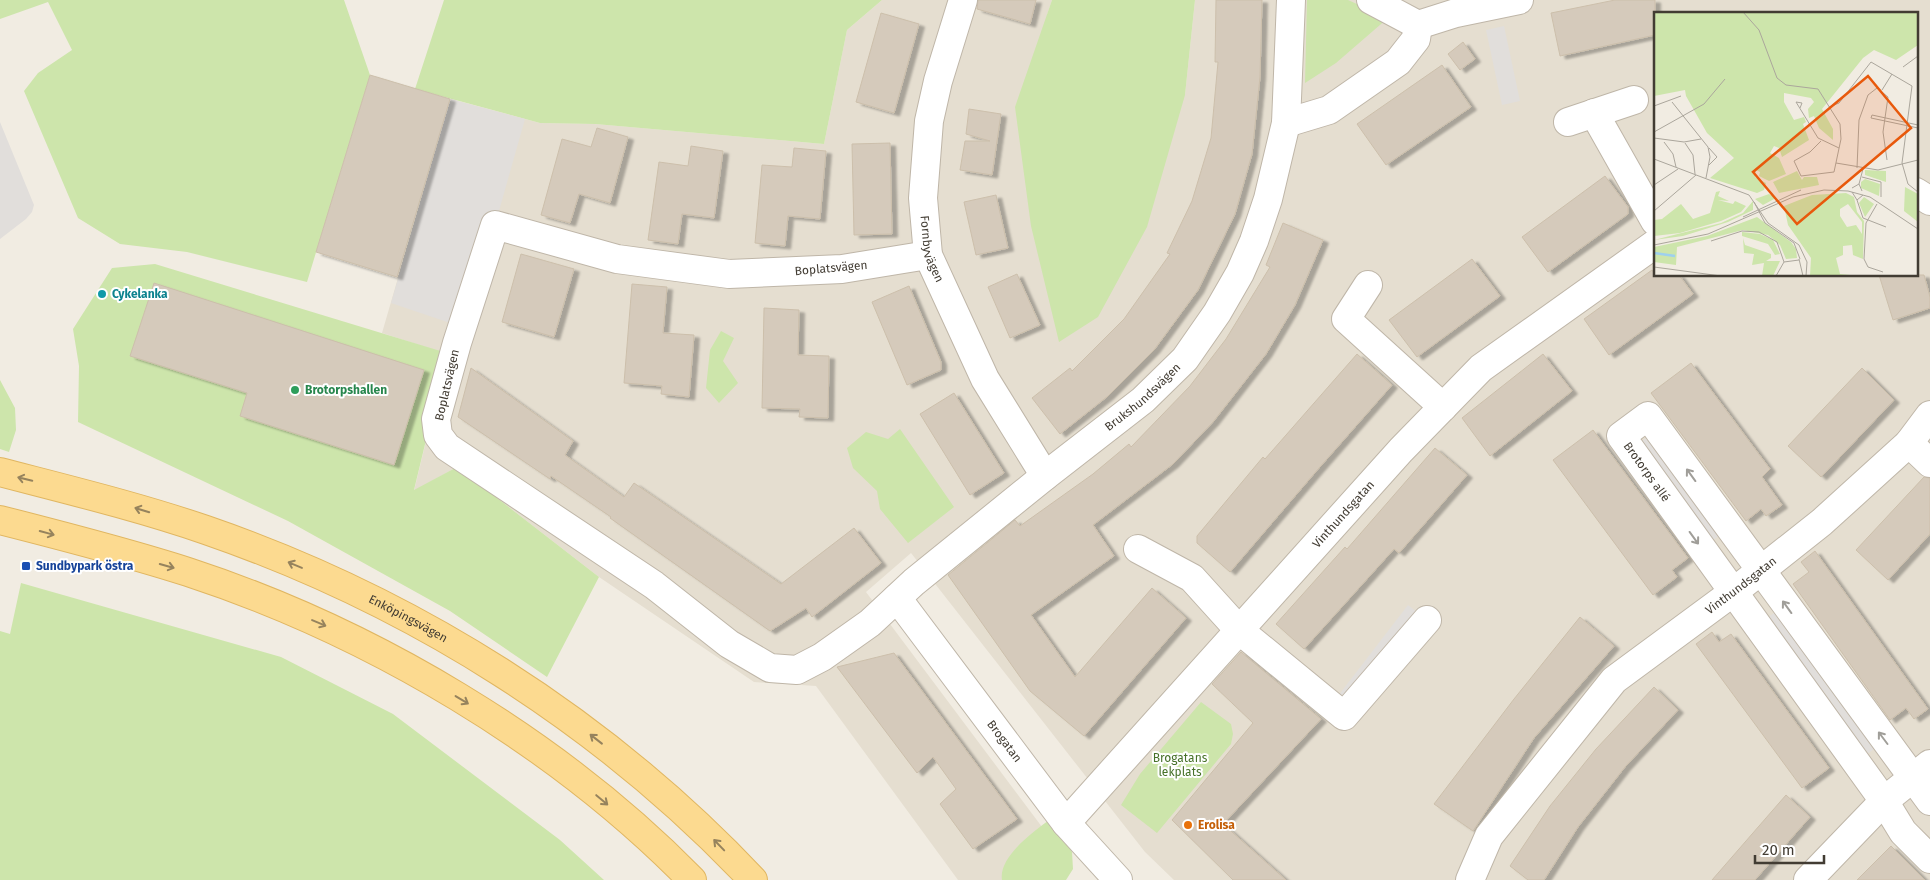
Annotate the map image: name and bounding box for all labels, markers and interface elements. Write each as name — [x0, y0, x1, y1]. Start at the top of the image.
inset map — [1654, 12, 1918, 276]
street label: Fornbyvägen — [918, 215, 947, 285]
street label: Boplatsvägen — [794, 258, 868, 278]
place label: Cykelanka — [112, 287, 168, 301]
marker: Cykelanka — [96, 288, 108, 300]
street label: Boplatsvägen — [432, 348, 462, 422]
street label: Brukshundsvägen — [1102, 360, 1183, 434]
place label: Brotorpshallen — [305, 383, 387, 397]
marker: Brotorpshallen — [289, 384, 301, 396]
street label: Brotorps allé — [1621, 439, 1673, 504]
one-way arrow — [1686, 469, 1697, 482]
one-way arrow — [17, 473, 33, 483]
street label: Vinthundsgatan — [1309, 478, 1377, 551]
one-way arrow — [135, 505, 151, 514]
one-way arrow — [39, 528, 55, 538]
one-way arrow — [1689, 530, 1699, 544]
street label: Vinthundsgatan — [1703, 554, 1779, 617]
place label: Sundbypark östra — [36, 559, 134, 573]
one-way arrow — [288, 559, 303, 569]
marker: Sundbypark östra — [20, 560, 32, 572]
one-way arrow — [158, 561, 174, 571]
street label: Enköpingsvägen — [366, 592, 450, 645]
one-way arrow — [1782, 600, 1792, 614]
one-way arrow — [311, 619, 326, 629]
one-way arrow — [454, 695, 468, 705]
street label: Brogatan — [984, 717, 1025, 765]
one-way arrow — [1878, 731, 1888, 745]
one-way arrow — [590, 733, 603, 744]
park label: Brogatans lekplats — [1153, 751, 1208, 779]
one-way arrow — [595, 794, 608, 805]
place label: Erolisa — [1198, 818, 1235, 832]
marker: Erolisa — [1182, 819, 1194, 831]
scale bar — [1755, 832, 1824, 864]
one-way arrow — [713, 838, 725, 851]
text: 20 m — [1762, 841, 1795, 859]

